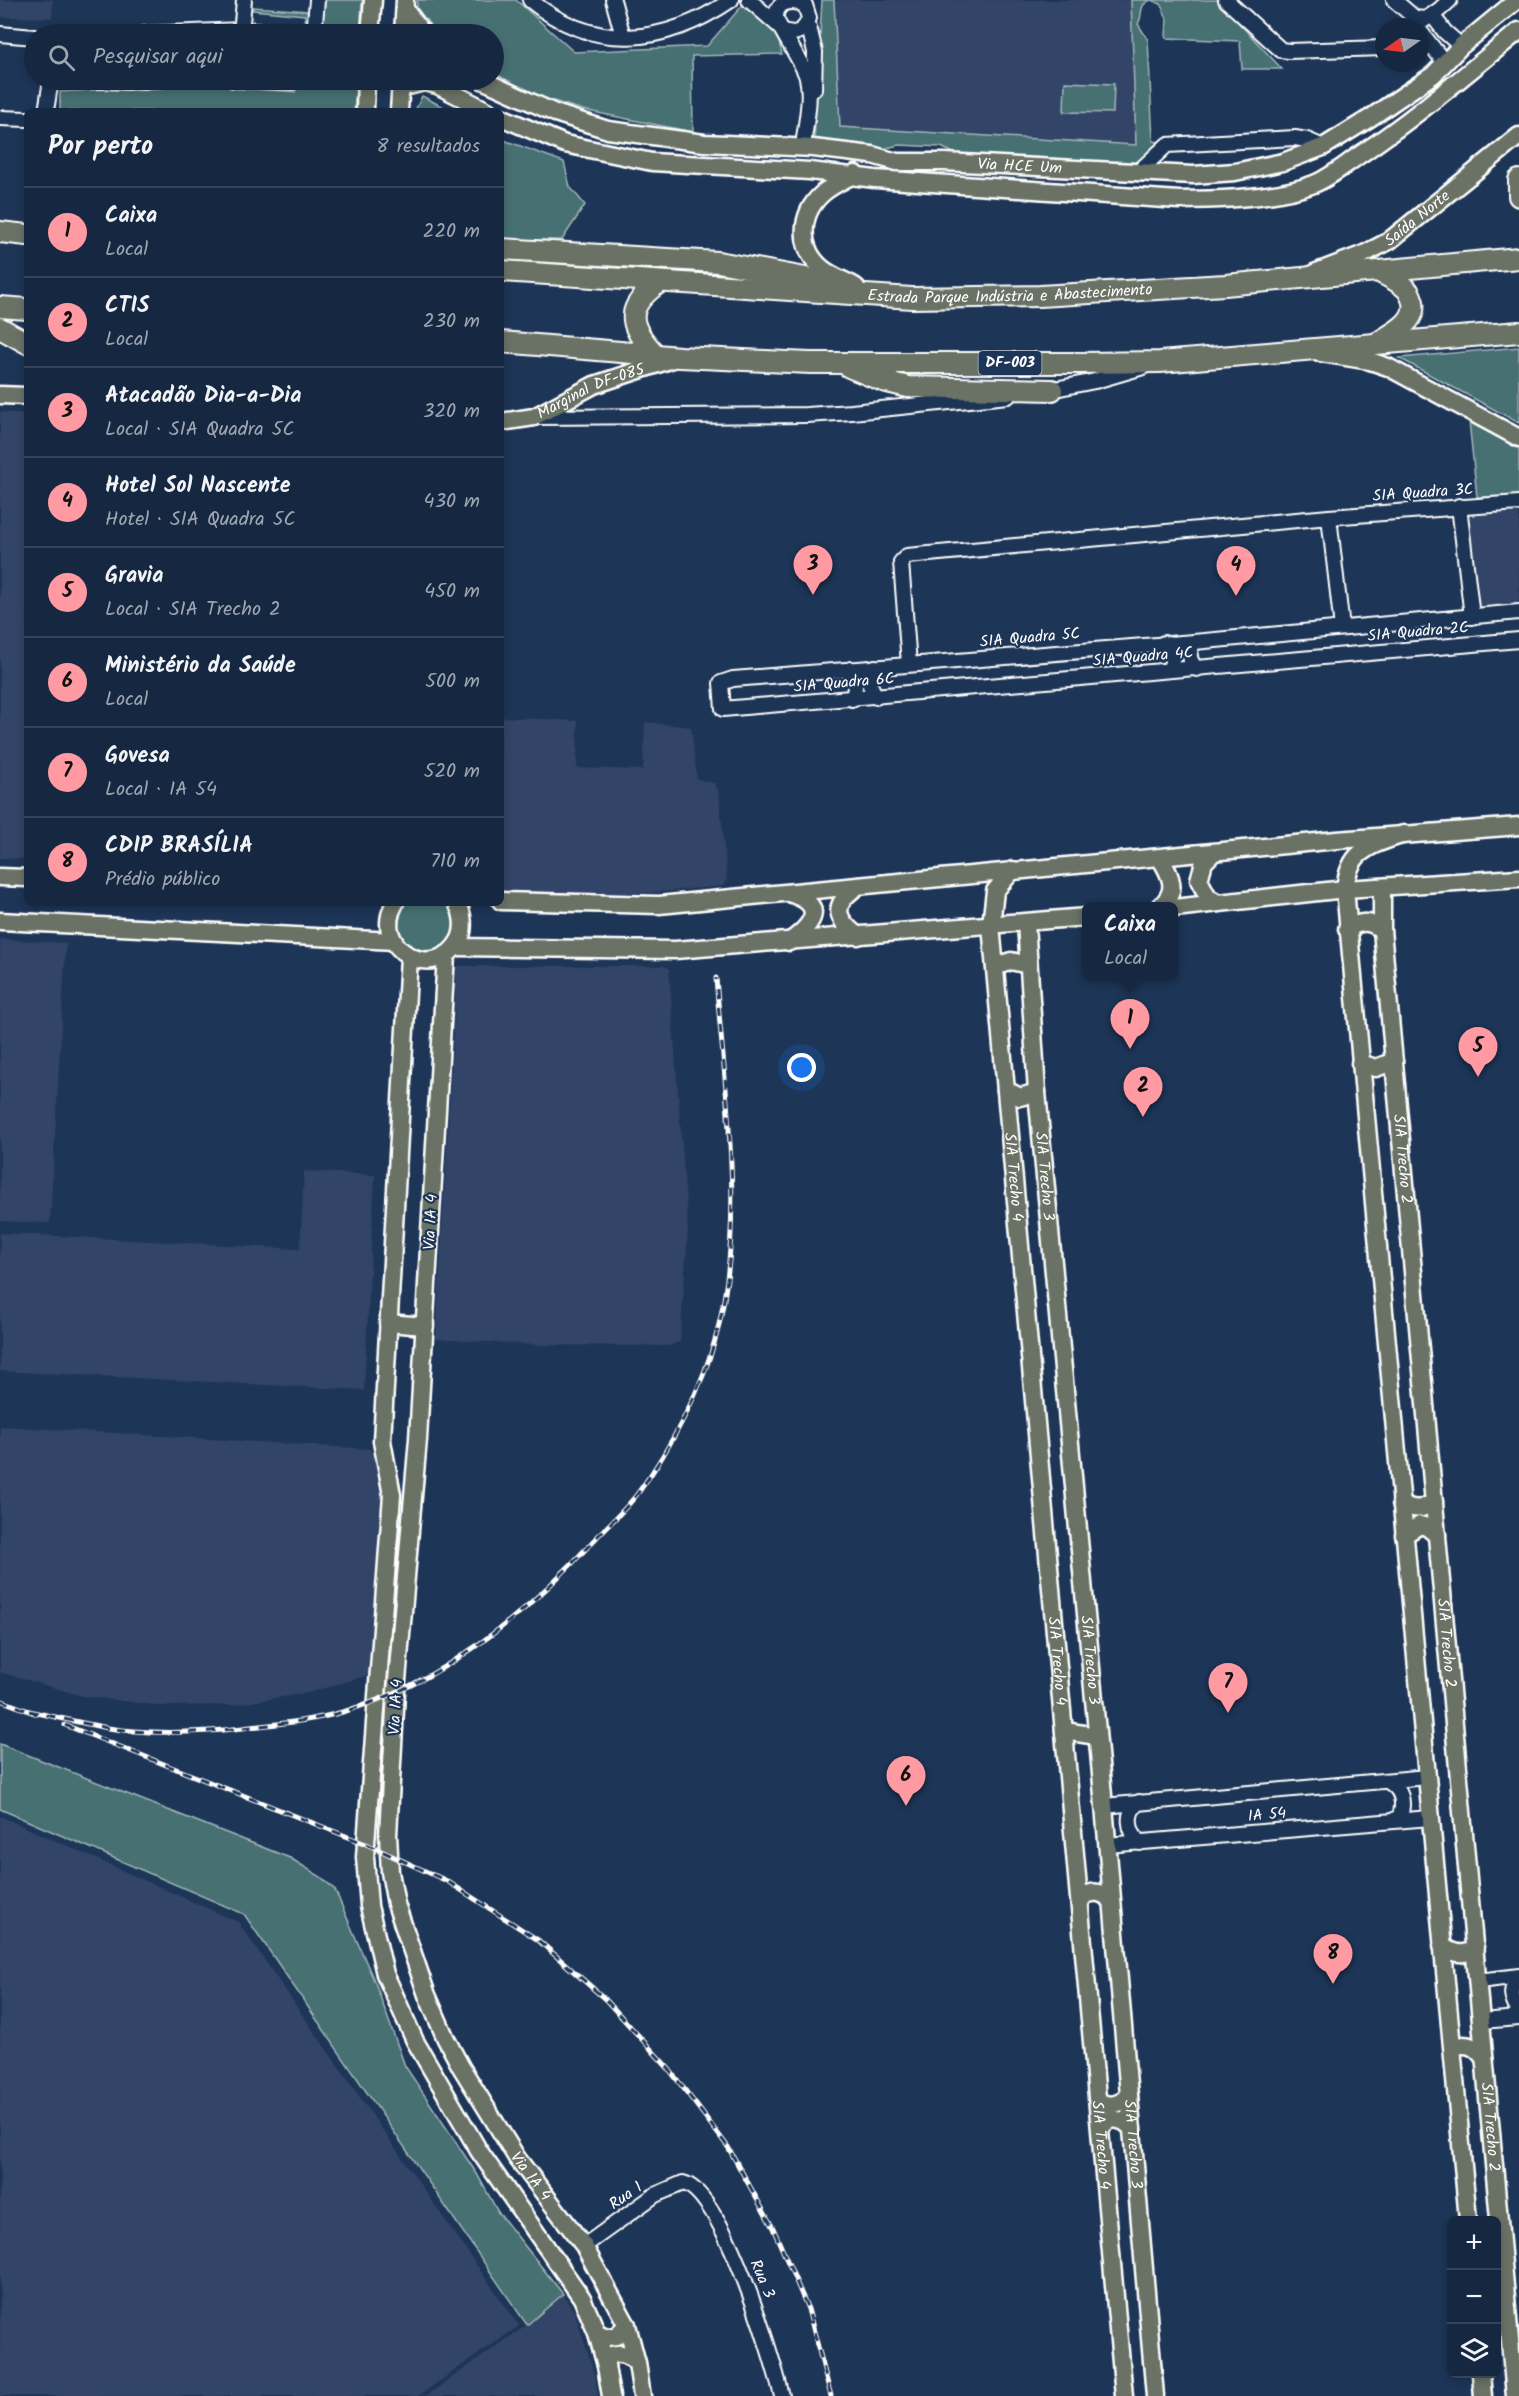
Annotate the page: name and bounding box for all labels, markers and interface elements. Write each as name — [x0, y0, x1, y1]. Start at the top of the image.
north arrow — [1375, 18, 1429, 72]
search box — [24, 24, 504, 90]
text: Pesquisar aqui — [93, 40, 223, 75]
icon: search — [45, 41, 78, 74]
text: Por perto — [48, 126, 153, 168]
text: 8 resultados — [377, 131, 480, 163]
street label: Via HCE Um — [977, 151, 1063, 181]
street label: Saída Norte — [1379, 184, 1456, 253]
text: Caixa — [105, 199, 157, 234]
text: 1 — [64, 216, 71, 248]
text: 220 m — [423, 216, 480, 248]
text: Local — [105, 234, 148, 266]
street label: Estrada Parque Indústria e Abastecimento — [867, 277, 1153, 311]
text: CTIS — [105, 289, 149, 324]
text: 2 — [62, 306, 73, 338]
text: 230 m — [423, 306, 480, 338]
text: Local — [105, 324, 148, 356]
road number: DF-003 — [978, 351, 1042, 375]
street label: Marginal DF-085 — [532, 356, 649, 426]
text: Atacadão Dia-a-Dia — [105, 379, 302, 414]
text: 3 — [62, 396, 73, 428]
text: 320 m — [423, 396, 480, 428]
text: Local · SIA Quadra 5C — [105, 414, 294, 446]
text: Hotel Sol Nascente — [105, 469, 291, 504]
street label: SIA Quadra 3C — [1372, 477, 1474, 509]
text: 4 — [62, 486, 73, 518]
text: 430 m — [424, 486, 480, 518]
text: Hotel · SIA Quadra 5C — [105, 504, 295, 536]
pin: 3 — [794, 546, 832, 595]
pin: 4 — [1216, 546, 1256, 596]
text: Gravia — [105, 559, 164, 594]
text: 5 — [62, 576, 73, 608]
text: 450 m — [424, 576, 480, 608]
text: Local · SIA Trecho 2 — [105, 594, 281, 626]
street label: SIA Quadra 2C — [1367, 615, 1469, 649]
street label: SIA Quadra 5C — [979, 621, 1081, 655]
street label: SIA Quadra 4C — [1092, 640, 1194, 674]
text: Ministério da Saúde — [105, 649, 296, 684]
text: 6 — [62, 666, 73, 698]
text: 500 m — [425, 666, 480, 698]
street label: SIA Quadra 6C — [793, 666, 895, 700]
text: Local — [105, 684, 148, 716]
text: Govesa — [105, 739, 170, 774]
text: 7 — [63, 756, 72, 788]
text: 520 m — [424, 756, 480, 788]
text: Local · IA 54 — [105, 774, 217, 806]
text: CDIP BRASÍLIA — [105, 829, 253, 864]
text: 8 — [62, 846, 73, 878]
text: 710 m — [431, 846, 480, 878]
text: Prédio público — [105, 864, 220, 896]
popup — [1082, 902, 1178, 980]
text: Caixa — [1104, 908, 1156, 943]
text: Local — [1104, 943, 1147, 975]
pin: 1 — [1110, 1000, 1150, 1049]
pin: 5 — [1458, 1028, 1498, 1077]
your location — [787, 1053, 816, 1082]
pin: 2 — [1124, 1068, 1162, 1117]
street label: SIA Trecho 2 — [1386, 1113, 1419, 1205]
street label: SIA Trecho 3 — [1028, 1131, 1062, 1222]
street label: SIA Trecho 4 — [997, 1132, 1030, 1223]
street label: Via 1A 4 — [417, 1193, 445, 1251]
street label: SIA Trecho 2 — [1430, 1597, 1463, 1689]
street label: SIA Trecho 3 — [1074, 1615, 1107, 1706]
street label: SIA Trecho 4 — [1041, 1616, 1074, 1707]
pin: 7 — [1208, 1664, 1248, 1713]
street label: Via 1A 4 — [382, 1678, 410, 1736]
pin: 6 — [886, 1756, 926, 1806]
street label: IA 54 — [1247, 1801, 1287, 1829]
pin: 8 — [1314, 1934, 1352, 1984]
street label: SIA Trecho 2 — [1474, 2081, 1507, 2173]
street label: SIA Trecho 3 — [1117, 2099, 1150, 2190]
street label: SIA Trecho 4 — [1085, 2100, 1118, 2191]
street label: Via 1A 4 — [504, 2147, 558, 2206]
street label: Rua 1 — [604, 2175, 648, 2217]
map controls — [1447, 2216, 1501, 2378]
button: + — [1447, 2216, 1501, 2270]
street label: Rua 3 — [743, 2256, 781, 2302]
button: − — [1447, 2270, 1501, 2324]
button: layers — [1447, 2324, 1501, 2378]

